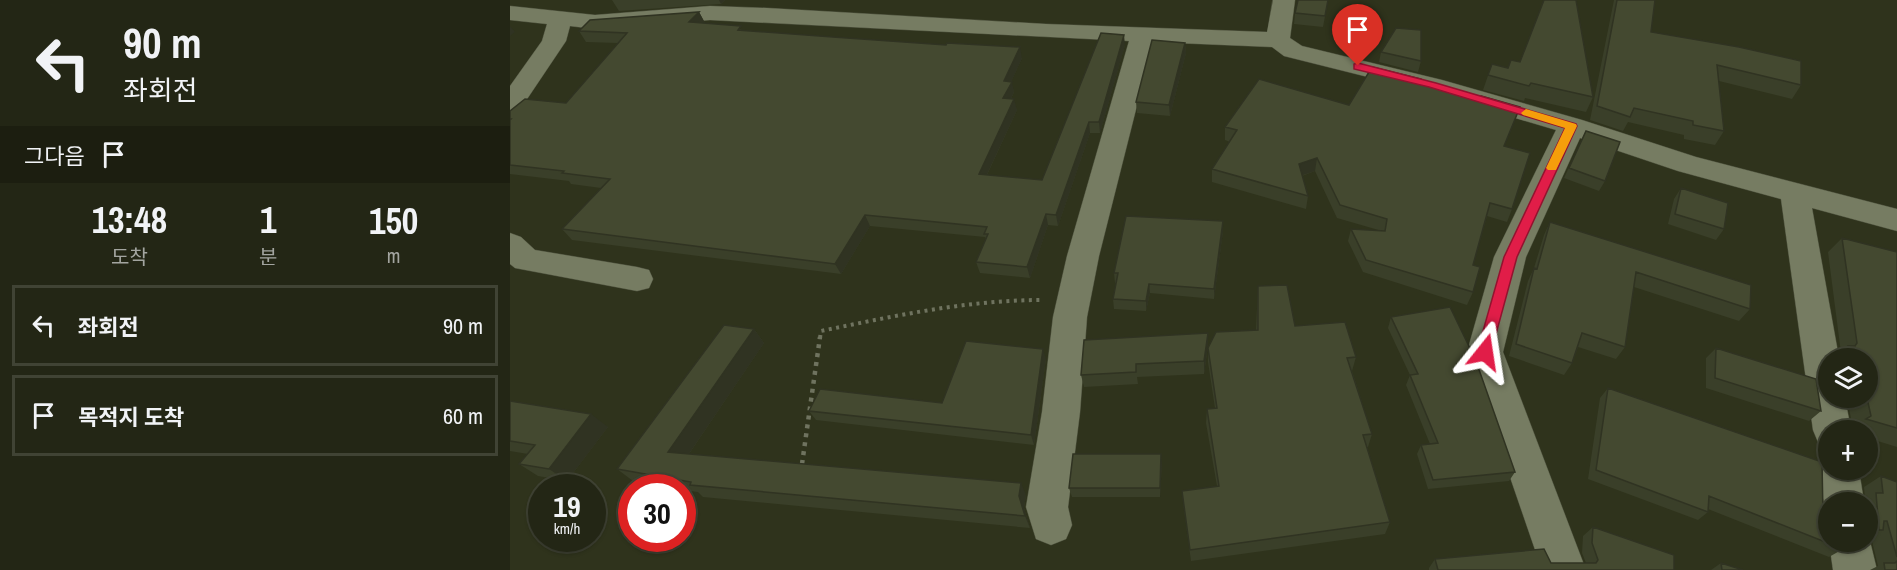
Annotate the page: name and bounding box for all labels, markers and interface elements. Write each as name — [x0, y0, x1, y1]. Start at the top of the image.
pin — [1332, 4, 1383, 66]
icon: arrive — [1341, 13, 1374, 46]
text: 90 m — [123, 15, 202, 71]
icon: left — [24, 24, 102, 102]
text: 좌회전 — [123, 72, 198, 108]
icon: arrive — [97, 138, 130, 171]
text: 그다음 — [24, 141, 85, 171]
text: 13:48 — [92, 196, 167, 244]
text: 1 — [260, 196, 276, 244]
text: 150 — [369, 197, 418, 245]
text: m — [387, 242, 400, 269]
text: 도착 — [111, 243, 148, 270]
text: 분 — [259, 243, 277, 270]
icon: left — [27, 309, 60, 342]
text: 90 m — [443, 311, 483, 341]
text: 좌회전 — [78, 312, 139, 342]
position arrow — [1453, 320, 1517, 384]
map controls — [1818, 348, 1878, 552]
button: layers — [1818, 348, 1878, 408]
icon: arrive — [27, 399, 60, 432]
text: 60 m — [443, 401, 483, 431]
text: 목적지 도착 — [78, 402, 184, 432]
button: + — [1818, 420, 1878, 480]
speed limit sign: 30 — [618, 474, 696, 552]
text: 19 — [553, 486, 581, 526]
button: − — [1818, 492, 1878, 552]
text: km/h — [554, 518, 580, 539]

